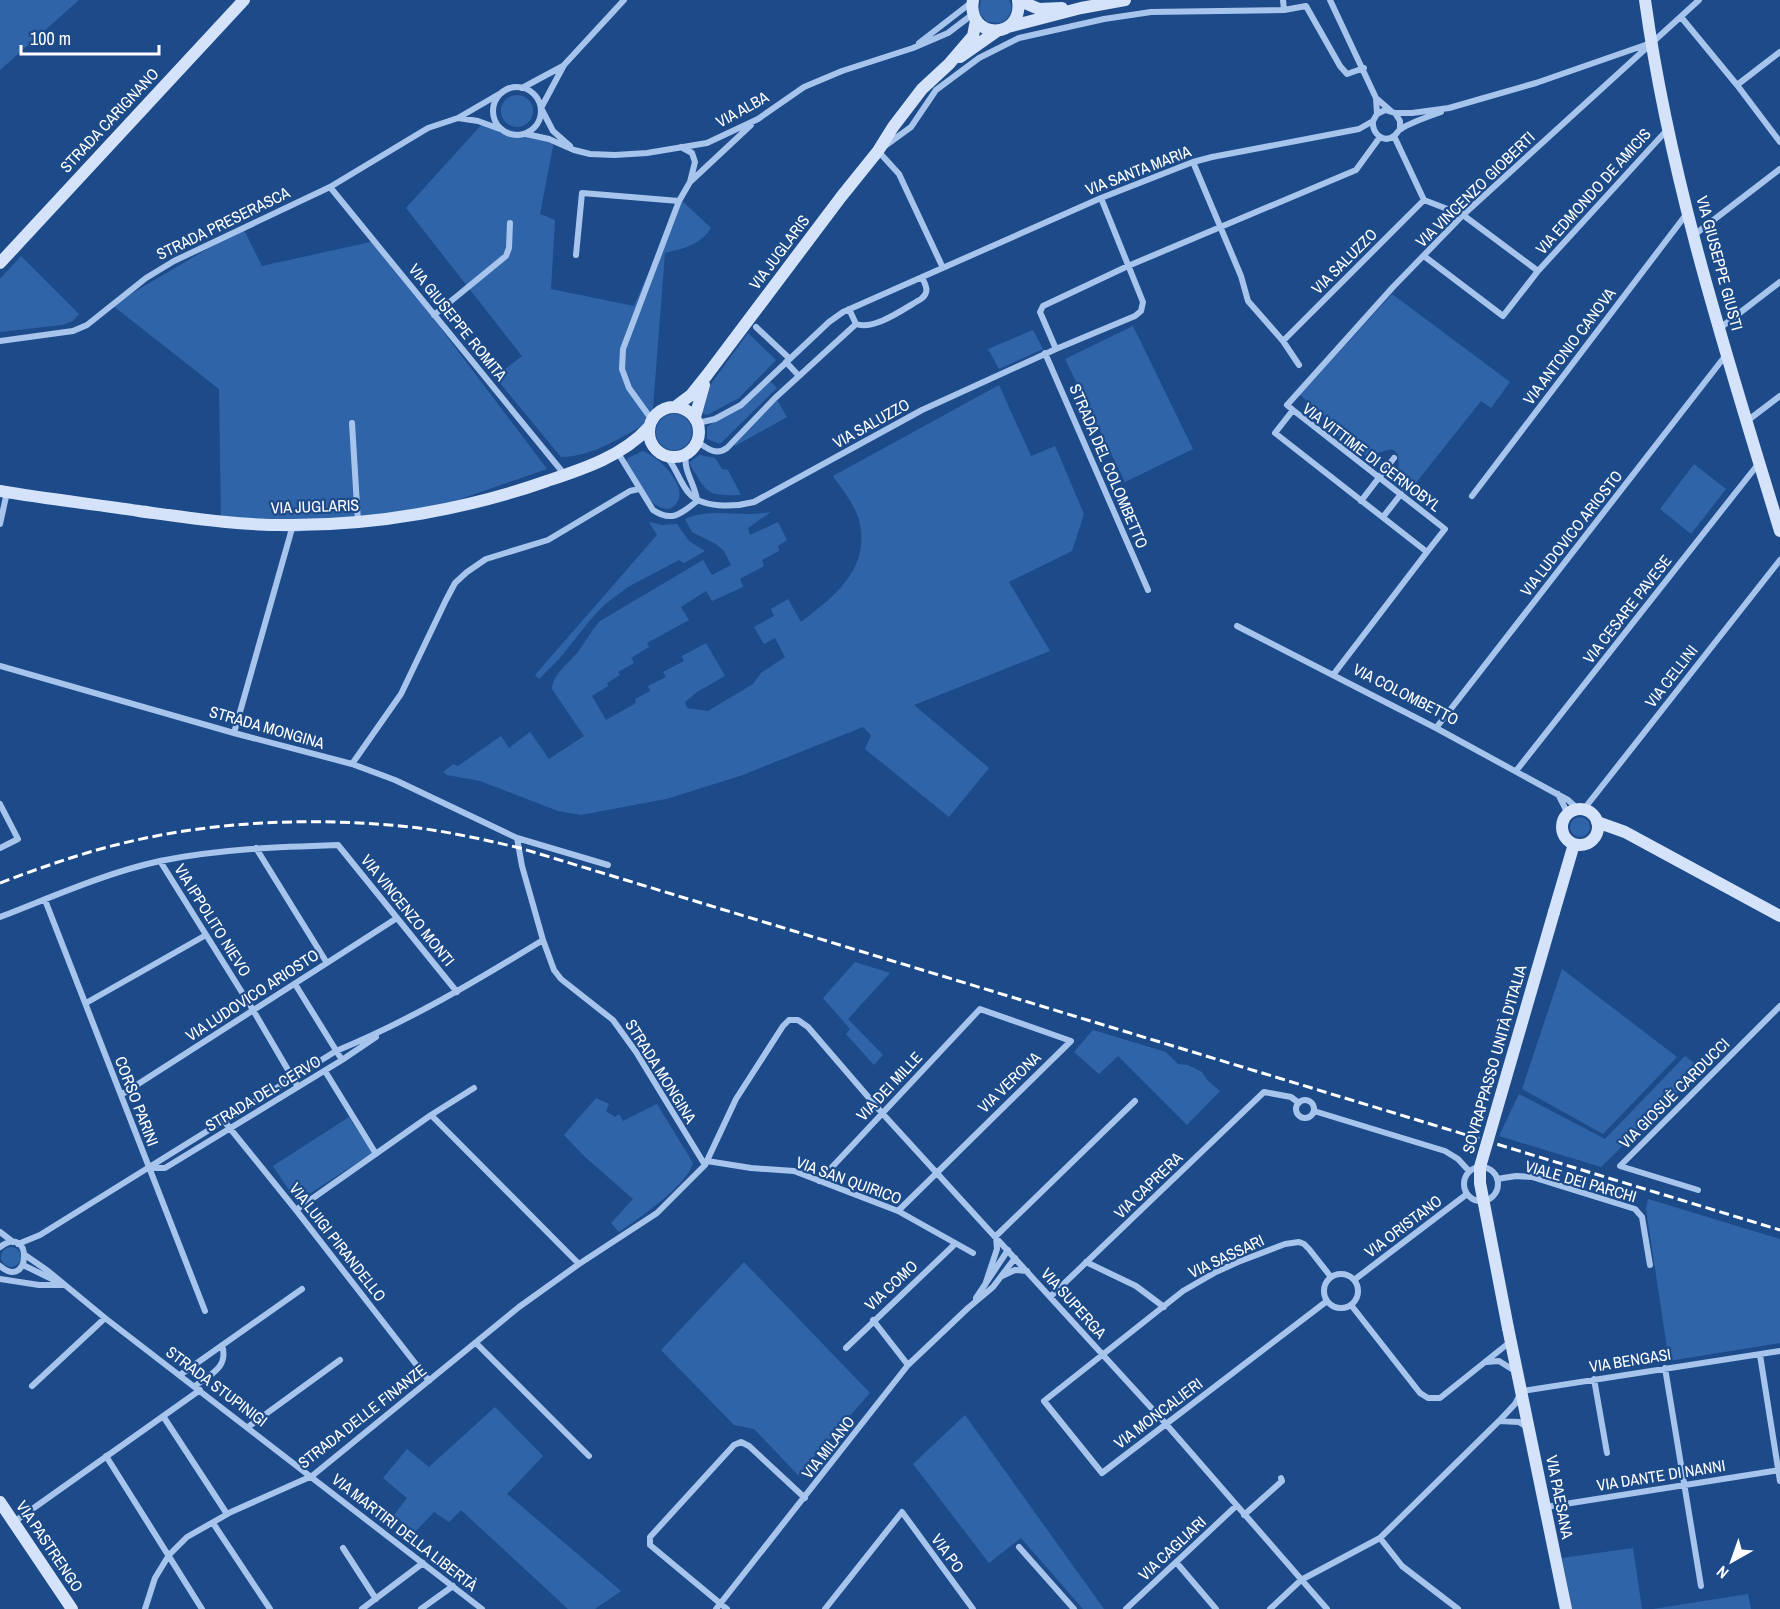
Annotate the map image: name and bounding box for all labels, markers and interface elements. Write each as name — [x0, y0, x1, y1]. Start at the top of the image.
scale bar — [21, 18, 159, 56]
text: 100 m — [30, 26, 71, 51]
street label: STRADA CARIGNANO — [55, 63, 163, 177]
street label: VIA ALBA — [712, 85, 772, 132]
street label: VIA EDMONDO DE AMICIS — [1530, 123, 1656, 259]
street label: VIA VINCENZO GIOBERTI — [1411, 126, 1539, 252]
street label: VIA SANTA MARIA — [1082, 140, 1194, 200]
street label: STRADA PRESERASCA — [153, 181, 294, 265]
street label: VIA GIUSEPPE GIUSTI — [1691, 193, 1749, 333]
street label: VIA JUGLARIS — [744, 210, 814, 294]
street label: VIA SALUZZO — [1306, 223, 1382, 299]
street label: VIA GIUSEPPE ROMITA — [404, 259, 512, 385]
street label: VIA ANTONIO CANOVA — [1518, 283, 1620, 409]
street label: STRADA DEL COLOMBETTO — [1064, 380, 1154, 552]
street label: VIA SALUZZO — [829, 393, 913, 453]
street label: VIA VITTIME DI CERNOBYL — [1298, 398, 1446, 517]
street label: VIA LUDOVICO ARIOSTO — [1515, 465, 1627, 601]
street label: VIA JUGLARIS — [271, 493, 360, 519]
street label: VIA CESARE PAVESE — [1578, 550, 1676, 668]
street label: VIA CELLINI — [1640, 640, 1702, 712]
street label: VIA COLOMBETTO — [1349, 658, 1463, 730]
street label: STRADA MONGINA — [207, 700, 327, 754]
street label: VIA VINCENZO MONTI — [356, 850, 460, 970]
street label: VIA IPPOLITO NIEVO — [170, 860, 256, 980]
street label: VIA LUDOVICO ARIOSTO — [181, 944, 323, 1046]
street label: SOVRAPPASSO UNITÀ D'ITALIA — [1457, 962, 1532, 1156]
street label: STRADA MONGINA — [620, 1015, 702, 1127]
street label: VIA GIOSUÈ CARDUCCI — [1614, 1033, 1734, 1153]
street label: VIA DEI MILLE — [851, 1046, 927, 1126]
street label: VIA VERONA — [973, 1046, 1045, 1118]
street label: STRADA DEL CERVO — [201, 1050, 325, 1136]
street label: CORSO PARINI — [110, 1053, 164, 1149]
street label: VIA CAPRERA — [1109, 1147, 1187, 1223]
street label: VIA SAN QUIRICO — [793, 1151, 905, 1209]
street label: VIALE DEI PARCHI — [1523, 1155, 1639, 1207]
street label: VIA LUIGI PIRANDELLO — [285, 1178, 391, 1306]
street label: VIA ORISTANO — [1360, 1190, 1446, 1262]
street label: VIA SASSARI — [1185, 1229, 1267, 1283]
street label: VIA COMO — [860, 1255, 922, 1315]
street label: VIA SUPERGA — [1036, 1263, 1112, 1343]
street label: STRADA STUPINIGI — [162, 1341, 272, 1431]
street label: VIA BENGASI — [1588, 1343, 1672, 1377]
street label: STRADA DELLE FINANZE — [293, 1359, 431, 1473]
street label: VIA MONCALIERI — [1109, 1372, 1207, 1454]
street label: VIA MILANO — [796, 1411, 860, 1483]
street label: VIA PAESANA — [1541, 1453, 1579, 1541]
street label: VIA DANTE DI NANNI — [1595, 1454, 1727, 1496]
street label: VIA MARTIRI DELLA LIBERTÀ — [328, 1468, 483, 1596]
street label: VIA PASTRENGO — [11, 1496, 89, 1596]
street label: VIA CAGLIARI — [1133, 1511, 1211, 1585]
street label: VIA PO — [926, 1529, 970, 1577]
north arrow — [1702, 1531, 1762, 1591]
text: N — [1712, 1561, 1733, 1584]

